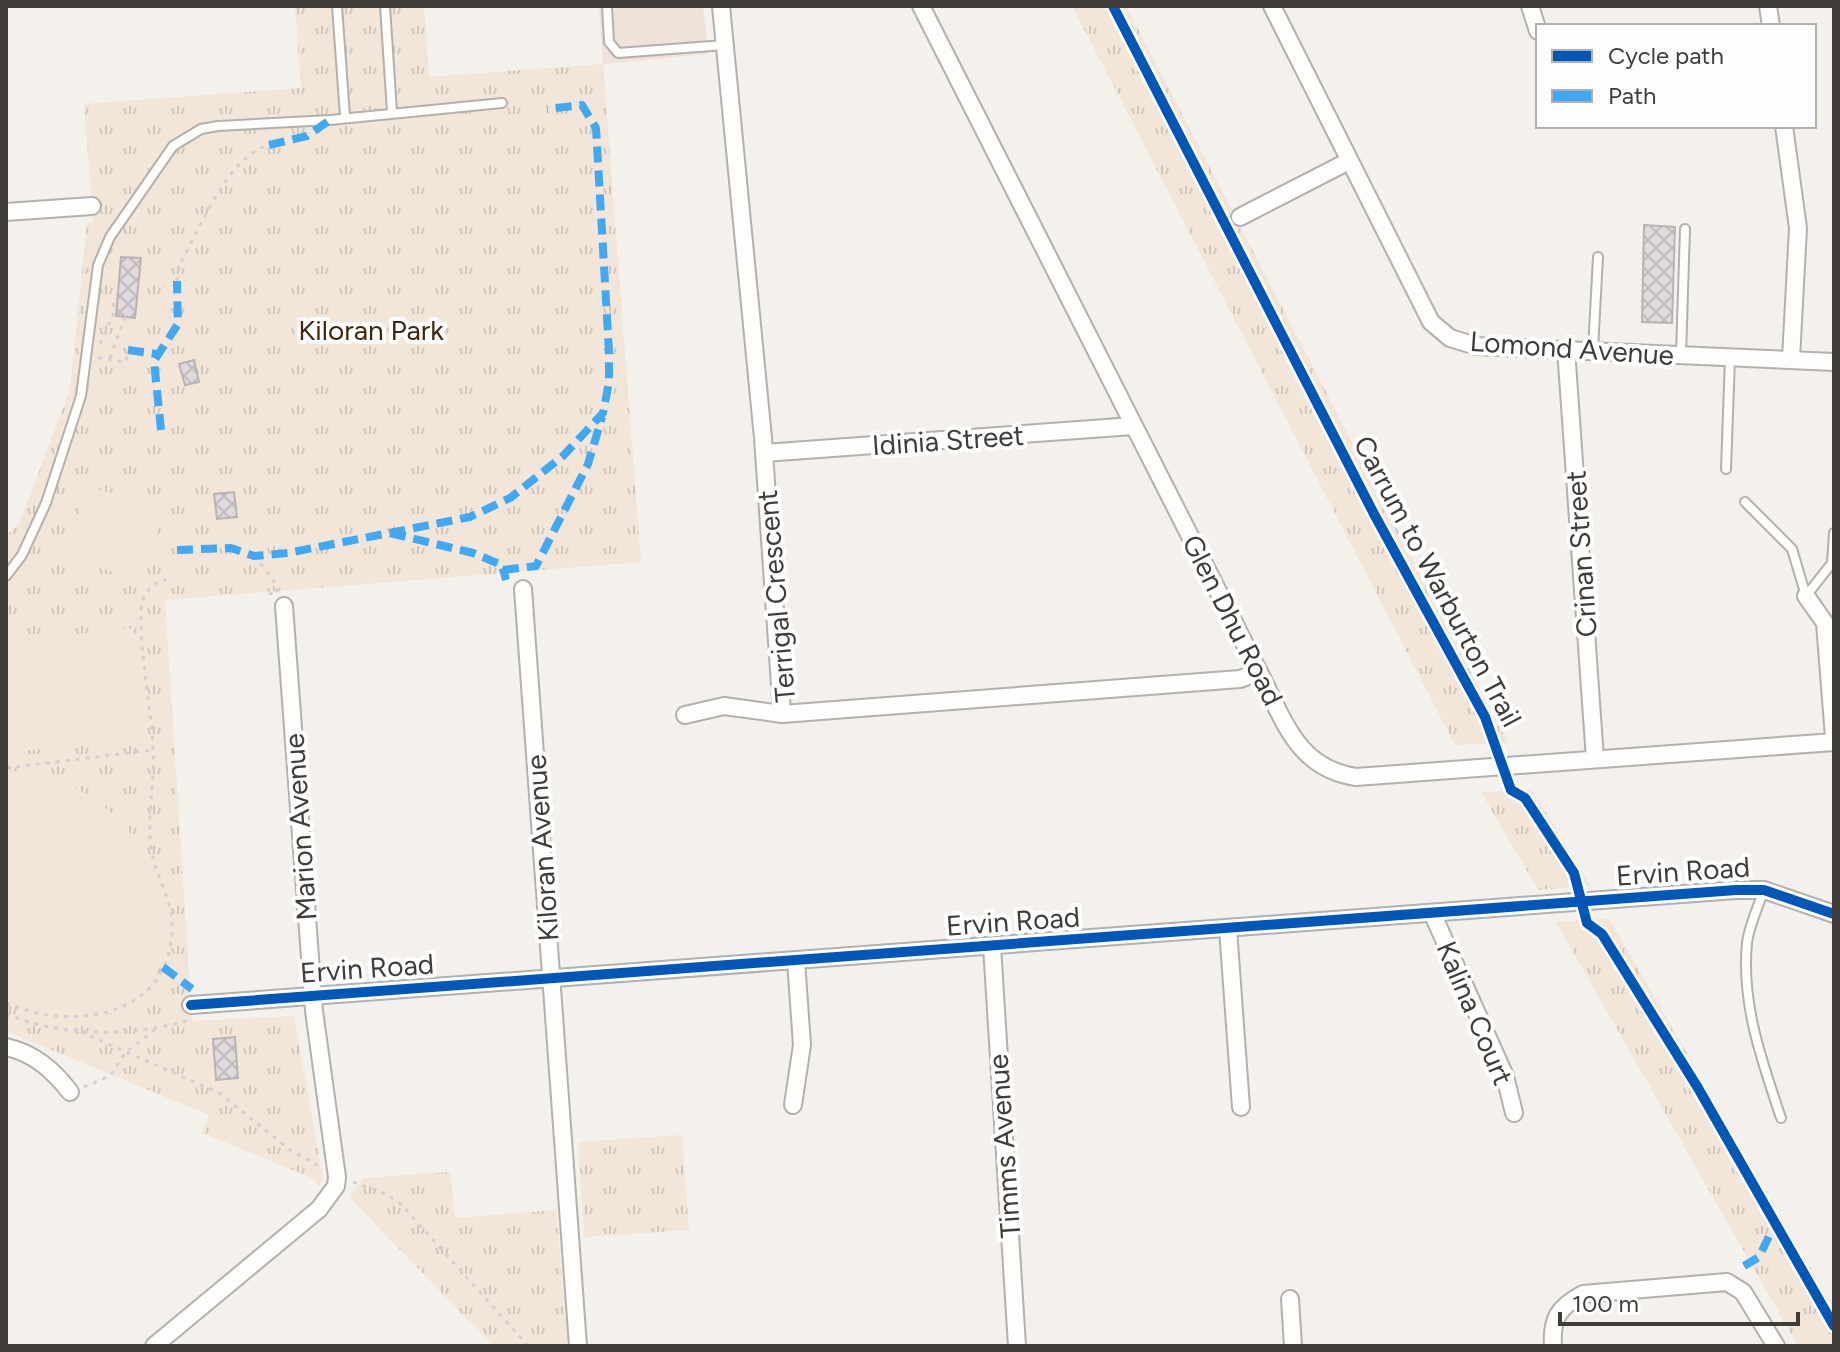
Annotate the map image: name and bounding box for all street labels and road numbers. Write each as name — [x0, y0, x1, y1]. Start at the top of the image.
street label: Lomond Avenue — [1469, 324, 1675, 372]
street label: Idinia Street — [871, 418, 1025, 462]
street label: Carrum to Warburton Trail — [1347, 430, 1529, 732]
street label: Crinan Street — [1558, 470, 1604, 638]
street label: Terrigal Crescent — [750, 488, 802, 704]
street label: Glen Dhu Road — [1175, 529, 1291, 711]
street label: Marion Avenue — [277, 732, 323, 922]
street label: Kiloran Avenue — [519, 754, 565, 942]
street label: Ervin Road — [1615, 849, 1751, 893]
street label: Ervin Road — [945, 899, 1081, 943]
street label: Kalina Court — [1430, 936, 1520, 1090]
street label: Ervin Road — [299, 946, 435, 990]
street label: Timms Avenue — [981, 1053, 1027, 1239]

